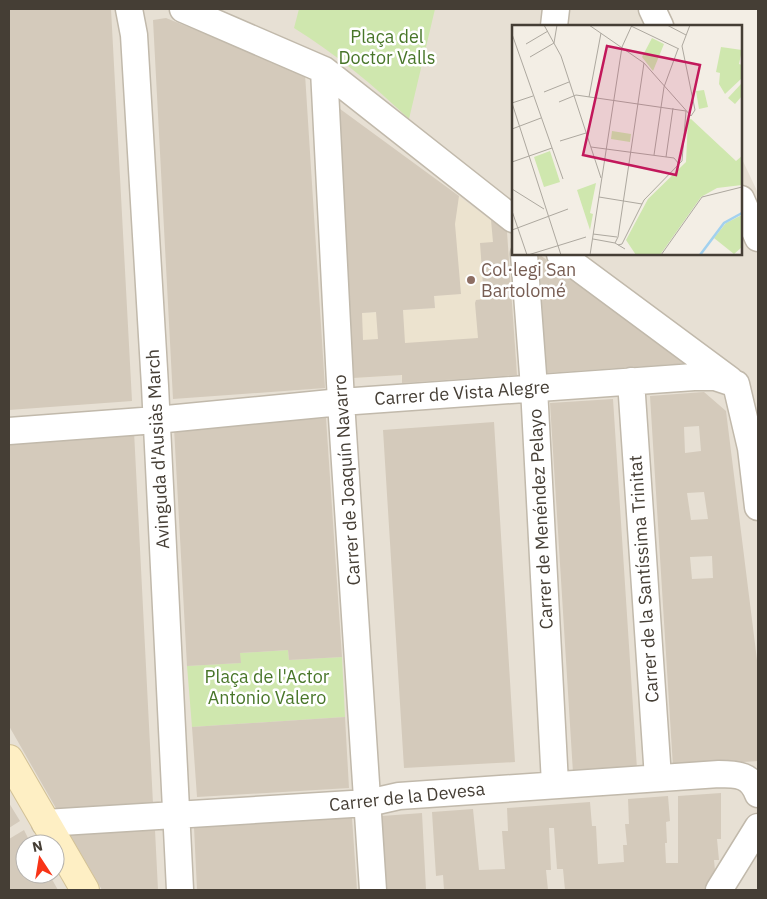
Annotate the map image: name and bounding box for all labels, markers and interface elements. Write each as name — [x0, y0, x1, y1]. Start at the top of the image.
park label: Plaça del Doctor Valls — [339, 25, 435, 69]
inset map — [512, 25, 742, 255]
place label: Col·legi San Bartolomé — [481, 258, 576, 302]
marker: Col·legi San Bartolomé — [465, 274, 477, 286]
street label: Avinguda d'Ausiàs March — [141, 348, 174, 550]
street label: Carrer de Joaquín Navarro — [328, 374, 365, 586]
street label: Carrer de Vista Alegre — [374, 375, 551, 410]
street label: Carrer de Menéndez Pelayo — [523, 408, 558, 630]
street label: Carrer de la Santíssima Trinitat — [623, 454, 664, 704]
park label: Plaça de l'Actor Antonio Valero — [205, 665, 330, 709]
street label: Carrer de la Devesa — [328, 777, 486, 816]
north arrow — [15, 834, 65, 884]
text: N — [30, 836, 44, 856]

